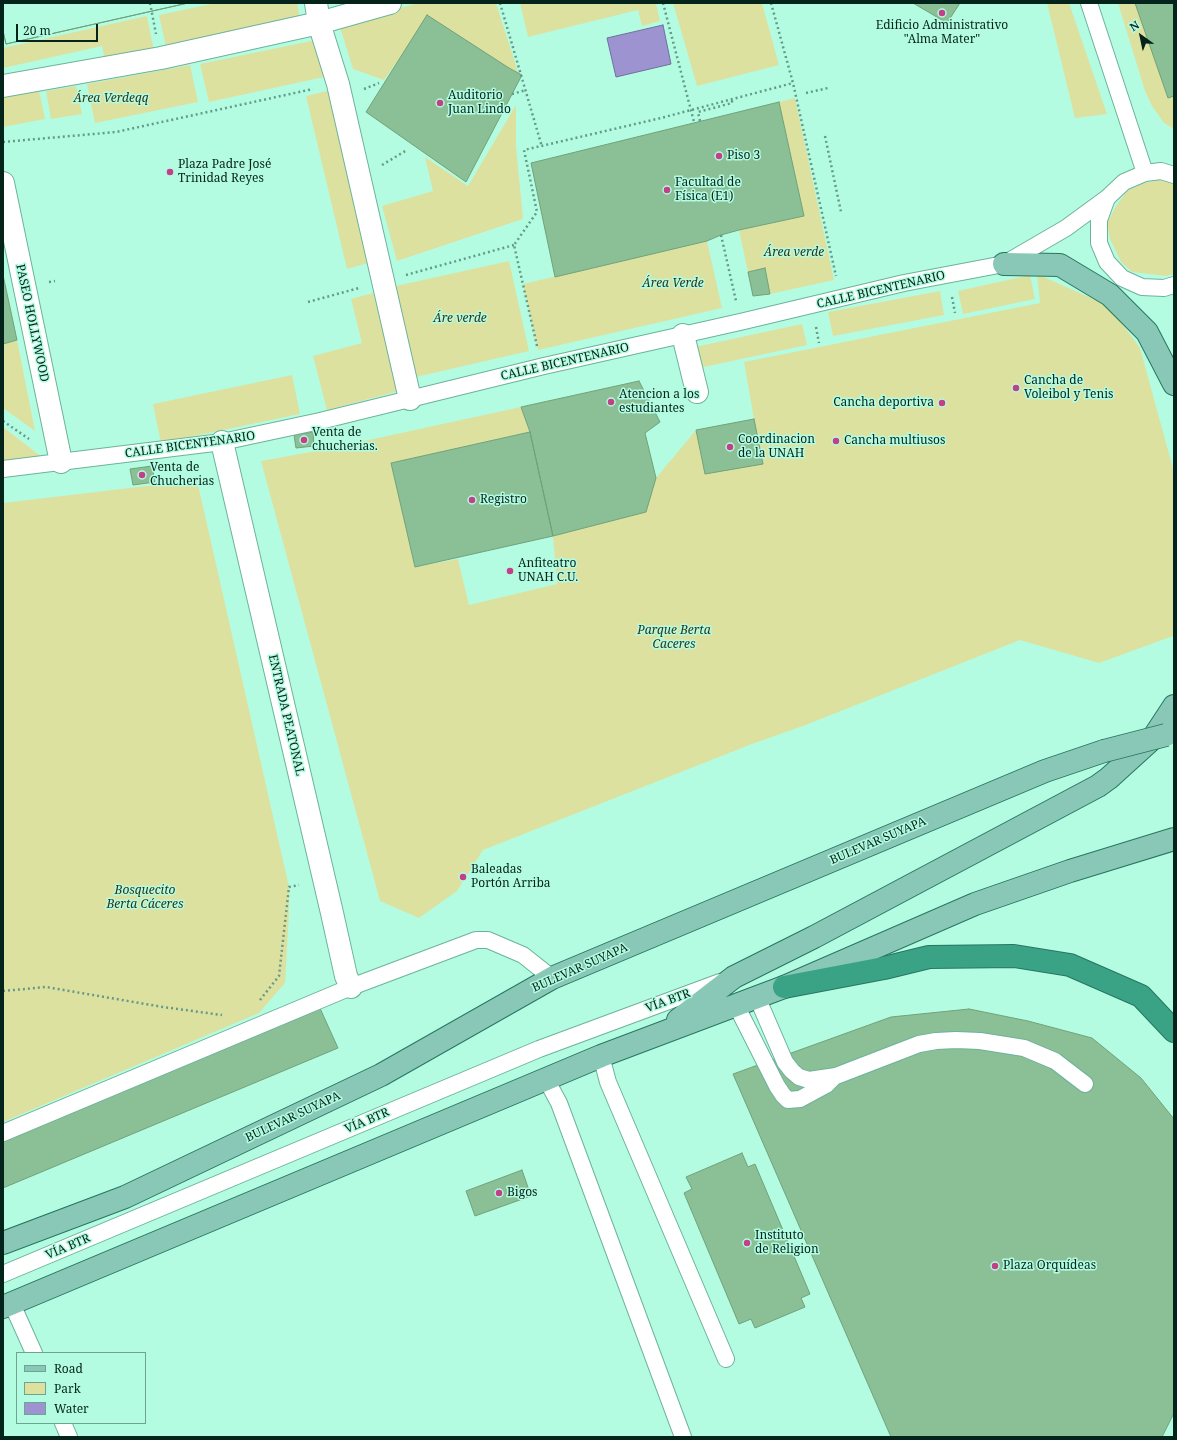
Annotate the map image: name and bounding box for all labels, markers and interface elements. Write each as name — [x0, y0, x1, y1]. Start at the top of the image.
marker: Edificio Administrativo "Alma Mater" — [937, 8, 947, 18]
scale bar — [18, 16, 100, 42]
north arrow — [1121, 16, 1161, 56]
text: N — [1126, 17, 1142, 34]
place label: Edificio Administrativo "Alma Mater" — [876, 19, 1008, 47]
text: 20 m — [23, 22, 51, 39]
place label: Auditorio Juan Lindo — [448, 89, 511, 117]
park label: Área Verdeqq — [74, 92, 148, 106]
marker: Auditorio Juan Lindo — [435, 98, 445, 108]
place label: Piso 3 — [727, 149, 760, 163]
marker: Piso 3 — [714, 151, 724, 161]
place label: Plaza Padre José Trinidad Reyes — [178, 158, 271, 186]
marker: Plaza Padre José Trinidad Reyes — [165, 167, 175, 177]
place label: Facultad de Física (E1) — [675, 176, 741, 204]
marker: Facultad de Física (E1) — [662, 185, 672, 195]
park label: Área verde — [764, 246, 824, 260]
street label: PASEO HOLLYWOOD — [12, 263, 52, 383]
street label: CALLE BICENTENARIO — [815, 268, 947, 312]
park label: Área Verde — [642, 277, 704, 291]
park label: Áre verde — [433, 312, 487, 326]
street label: CALLE BICENTENARIO — [499, 340, 631, 384]
place label: Cancha de Voleibol y Tenis — [1024, 374, 1113, 402]
marker: Cancha de Voleibol y Tenis — [1011, 383, 1021, 393]
place label: Atencion a los estudiantes — [619, 388, 699, 416]
place label: Cancha deportiva — [833, 396, 934, 410]
marker: Atencion a los estudiantes — [606, 397, 616, 407]
marker: Cancha deportiva — [937, 398, 947, 408]
place label: Venta de chucherias. — [312, 426, 378, 454]
street label: CALLE BICENTENARIO — [124, 429, 256, 461]
place label: Coordinacion de la UNAH — [738, 433, 815, 461]
place label: Cancha multiusos — [844, 434, 945, 448]
marker: Venta de chucherias. — [299, 435, 309, 445]
marker: Cancha multiusos — [831, 436, 841, 446]
marker: Coordinacion de la UNAH — [725, 442, 735, 452]
place label: Venta de Chucherias — [150, 461, 214, 489]
marker: Venta de Chucherias — [137, 470, 147, 480]
place label: Registro — [480, 493, 527, 507]
marker: Registro — [467, 495, 477, 505]
place label: Anfiteatro UNAH C.U. — [518, 557, 578, 585]
marker: Anfiteatro UNAH C.U. — [505, 566, 515, 576]
park label: Parque Berta Caceres — [637, 624, 711, 652]
street label: ENTRADA PEATONAL — [265, 653, 307, 777]
street label: BULEVAR SUYAPA — [828, 814, 928, 868]
place label: Baleadas Portón Arriba — [471, 863, 551, 891]
marker: Baleadas Portón Arriba — [458, 872, 468, 882]
park label: Bosquecito Berta Cáceres — [107, 884, 183, 912]
street label: BULEVAR SUYAPA — [530, 940, 630, 996]
street label: VÍA BTR — [643, 986, 693, 1016]
street label: BULEVAR SUYAPA — [243, 1089, 343, 1145]
street label: VÍA BTR — [343, 1105, 391, 1137]
place label: Bigos — [507, 1186, 537, 1200]
marker: Bigos — [494, 1188, 504, 1198]
place label: Instituto de Religion — [755, 1229, 819, 1257]
street label: VÍA BTR — [44, 1231, 92, 1263]
marker: Instituto de Religion — [742, 1238, 752, 1248]
place label: Plaza Orquídeas — [1003, 1259, 1096, 1273]
marker: Plaza Orquídeas — [990, 1261, 1000, 1271]
legend — [16, 1352, 146, 1424]
text: Road — [54, 1360, 83, 1377]
text: Park — [54, 1380, 81, 1397]
text: Water — [54, 1400, 89, 1417]

